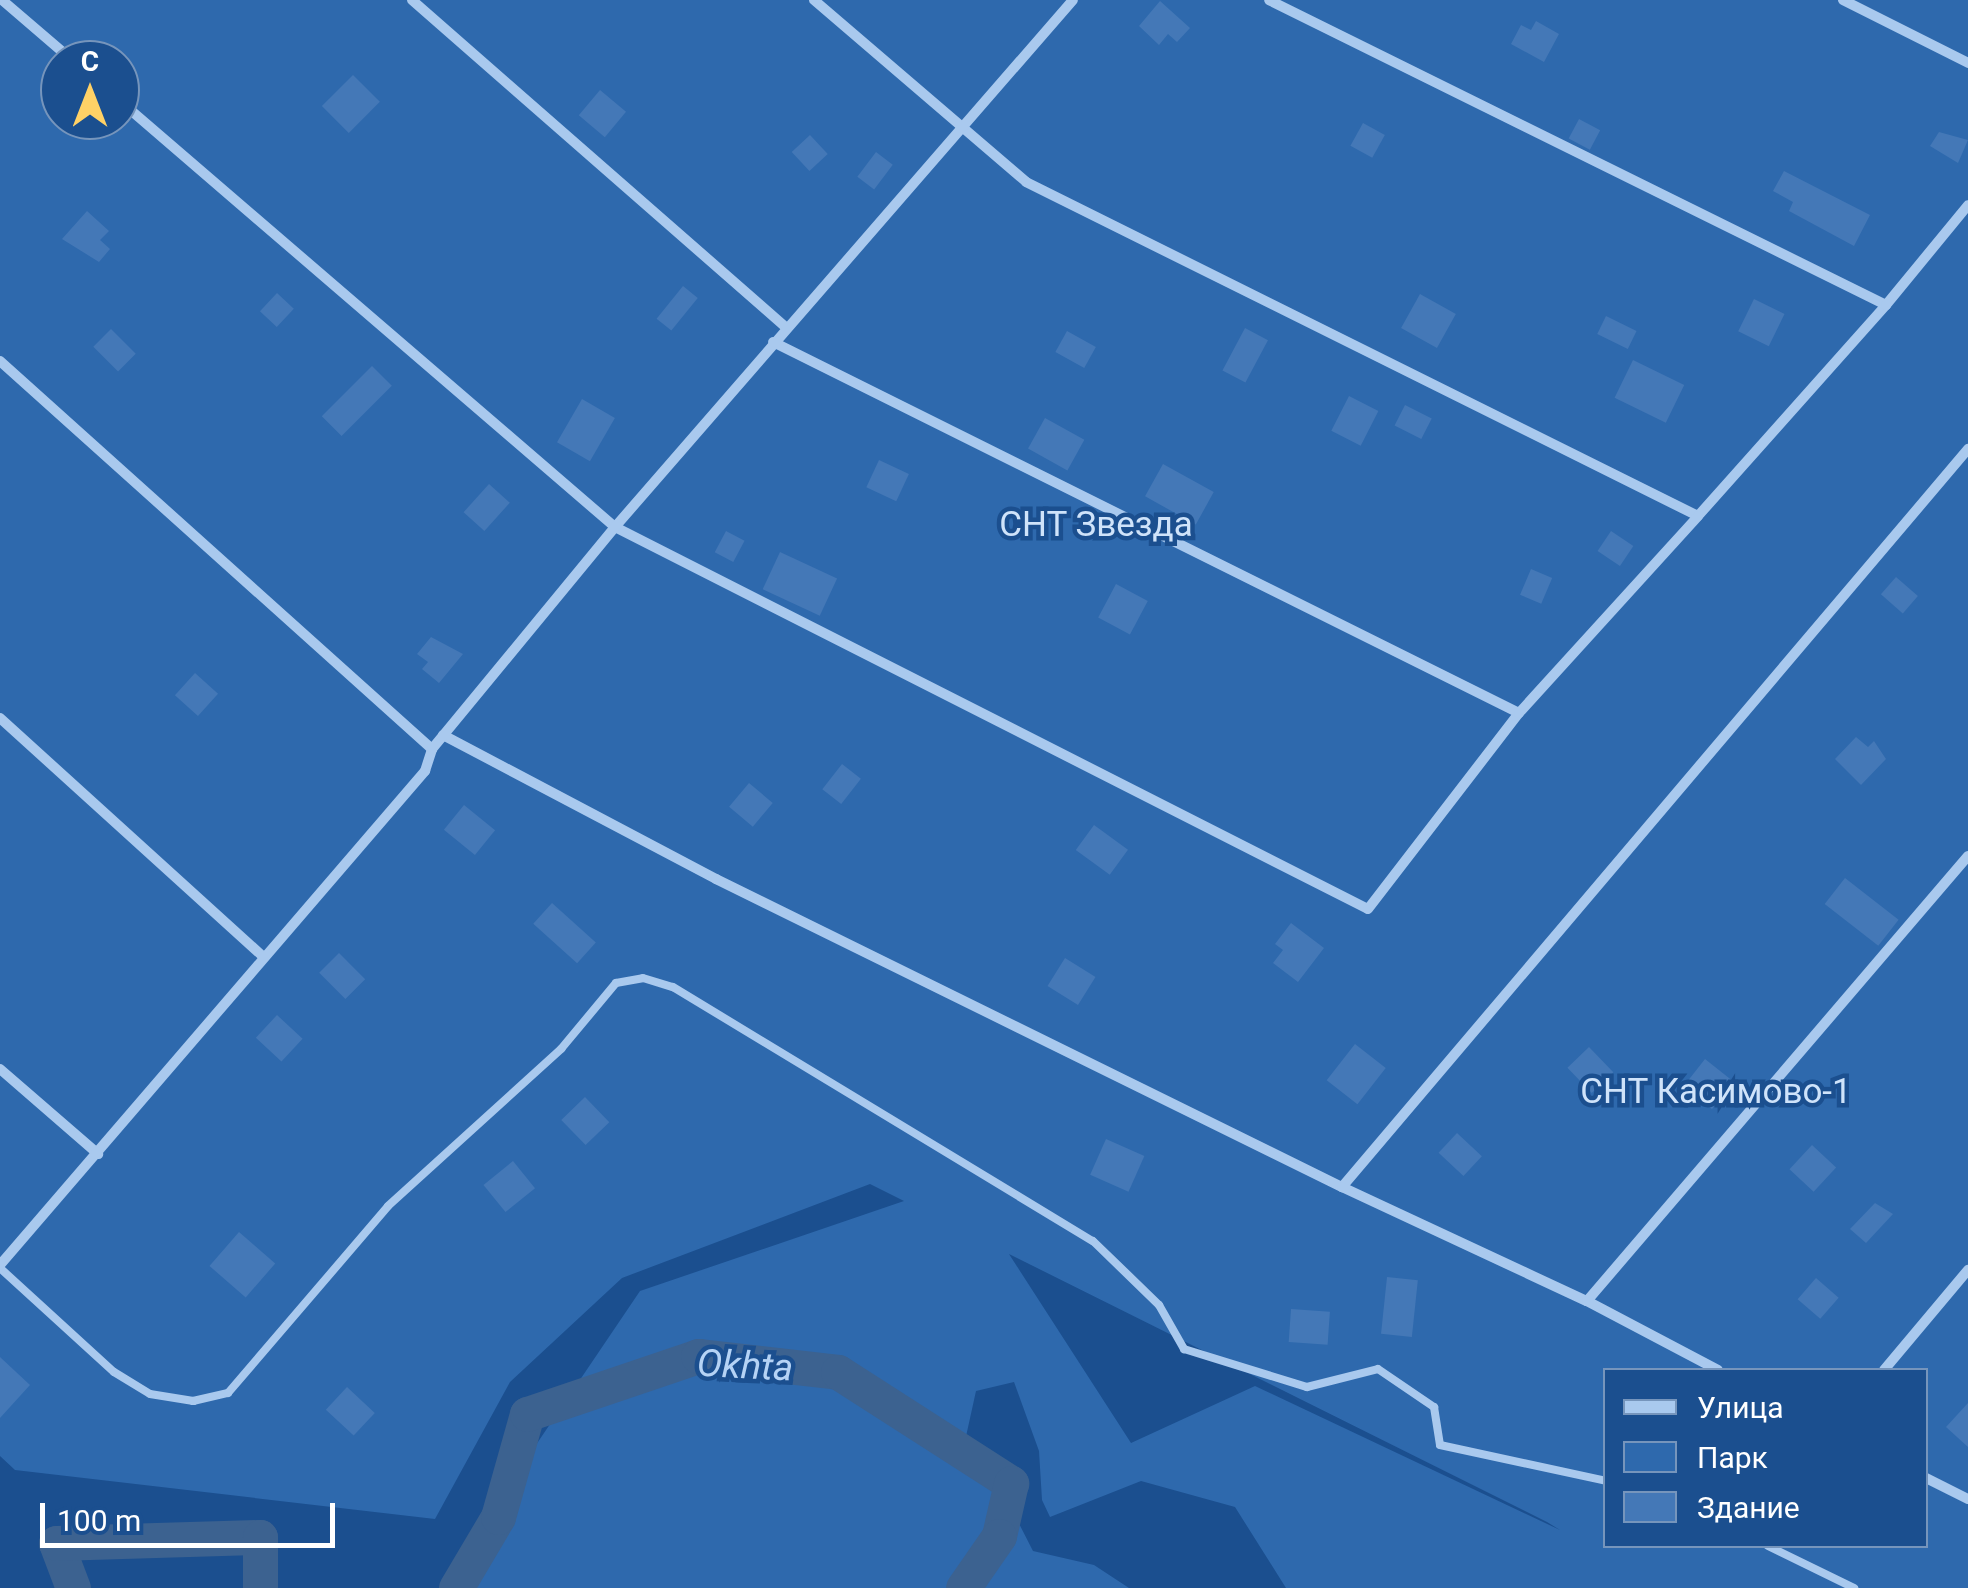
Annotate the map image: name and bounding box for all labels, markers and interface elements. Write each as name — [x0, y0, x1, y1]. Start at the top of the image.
north arrow — [40, 40, 140, 140]
text: С — [81, 45, 99, 78]
park label: СНТ Звезда — [999, 504, 1193, 546]
park label: СНТ Касимово-1 — [1580, 1071, 1852, 1113]
water label: Okhta — [696, 1341, 794, 1391]
legend — [1603, 1368, 1928, 1548]
text: Улица — [1697, 1390, 1784, 1425]
text: Парк — [1697, 1440, 1768, 1475]
scale bar — [45, 1483, 340, 1545]
text: Здание — [1697, 1490, 1800, 1525]
text: 100 m — [57, 1503, 141, 1538]

